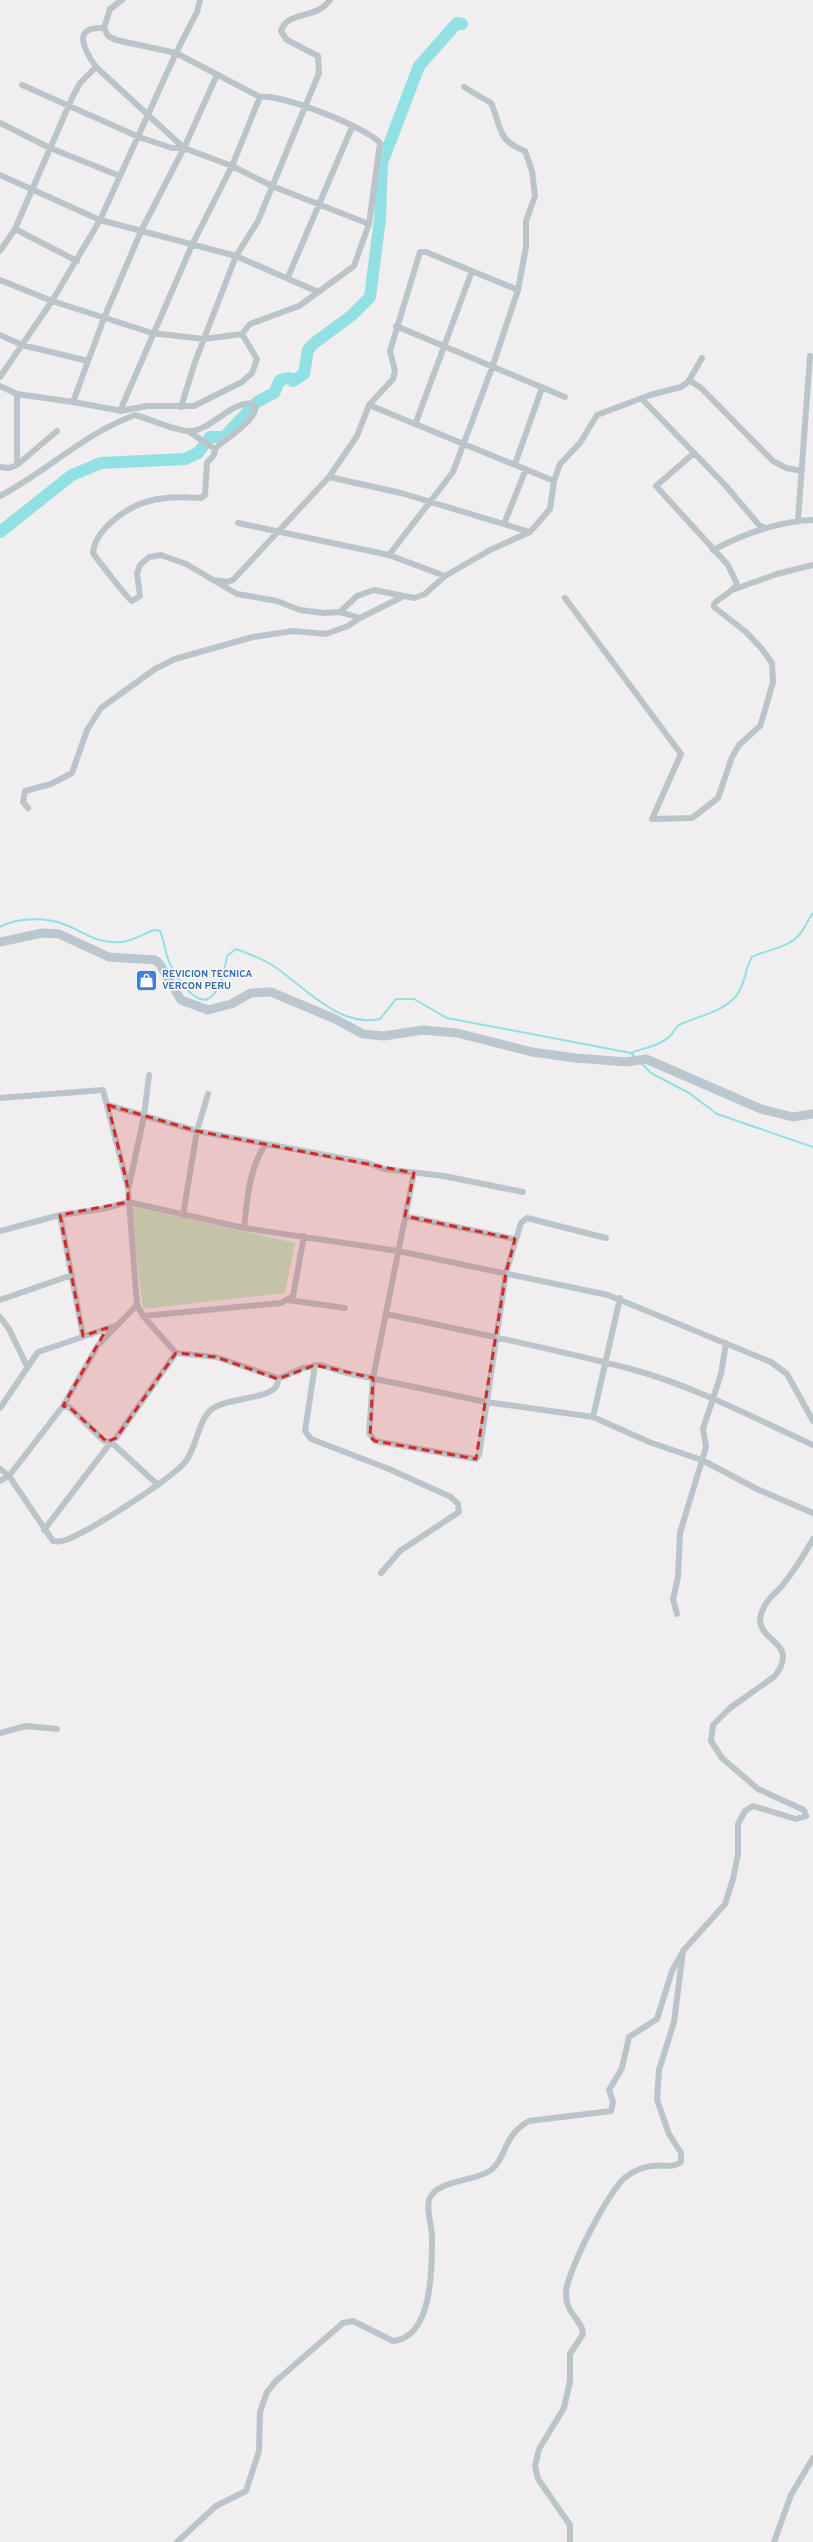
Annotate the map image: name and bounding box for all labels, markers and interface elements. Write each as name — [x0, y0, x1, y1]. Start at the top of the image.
shop icon: REVICION TECNICA VERCON PERU — [134, 967, 160, 993]
place label: REVICION TECNICA VERCON PERU — [162, 968, 253, 993]

